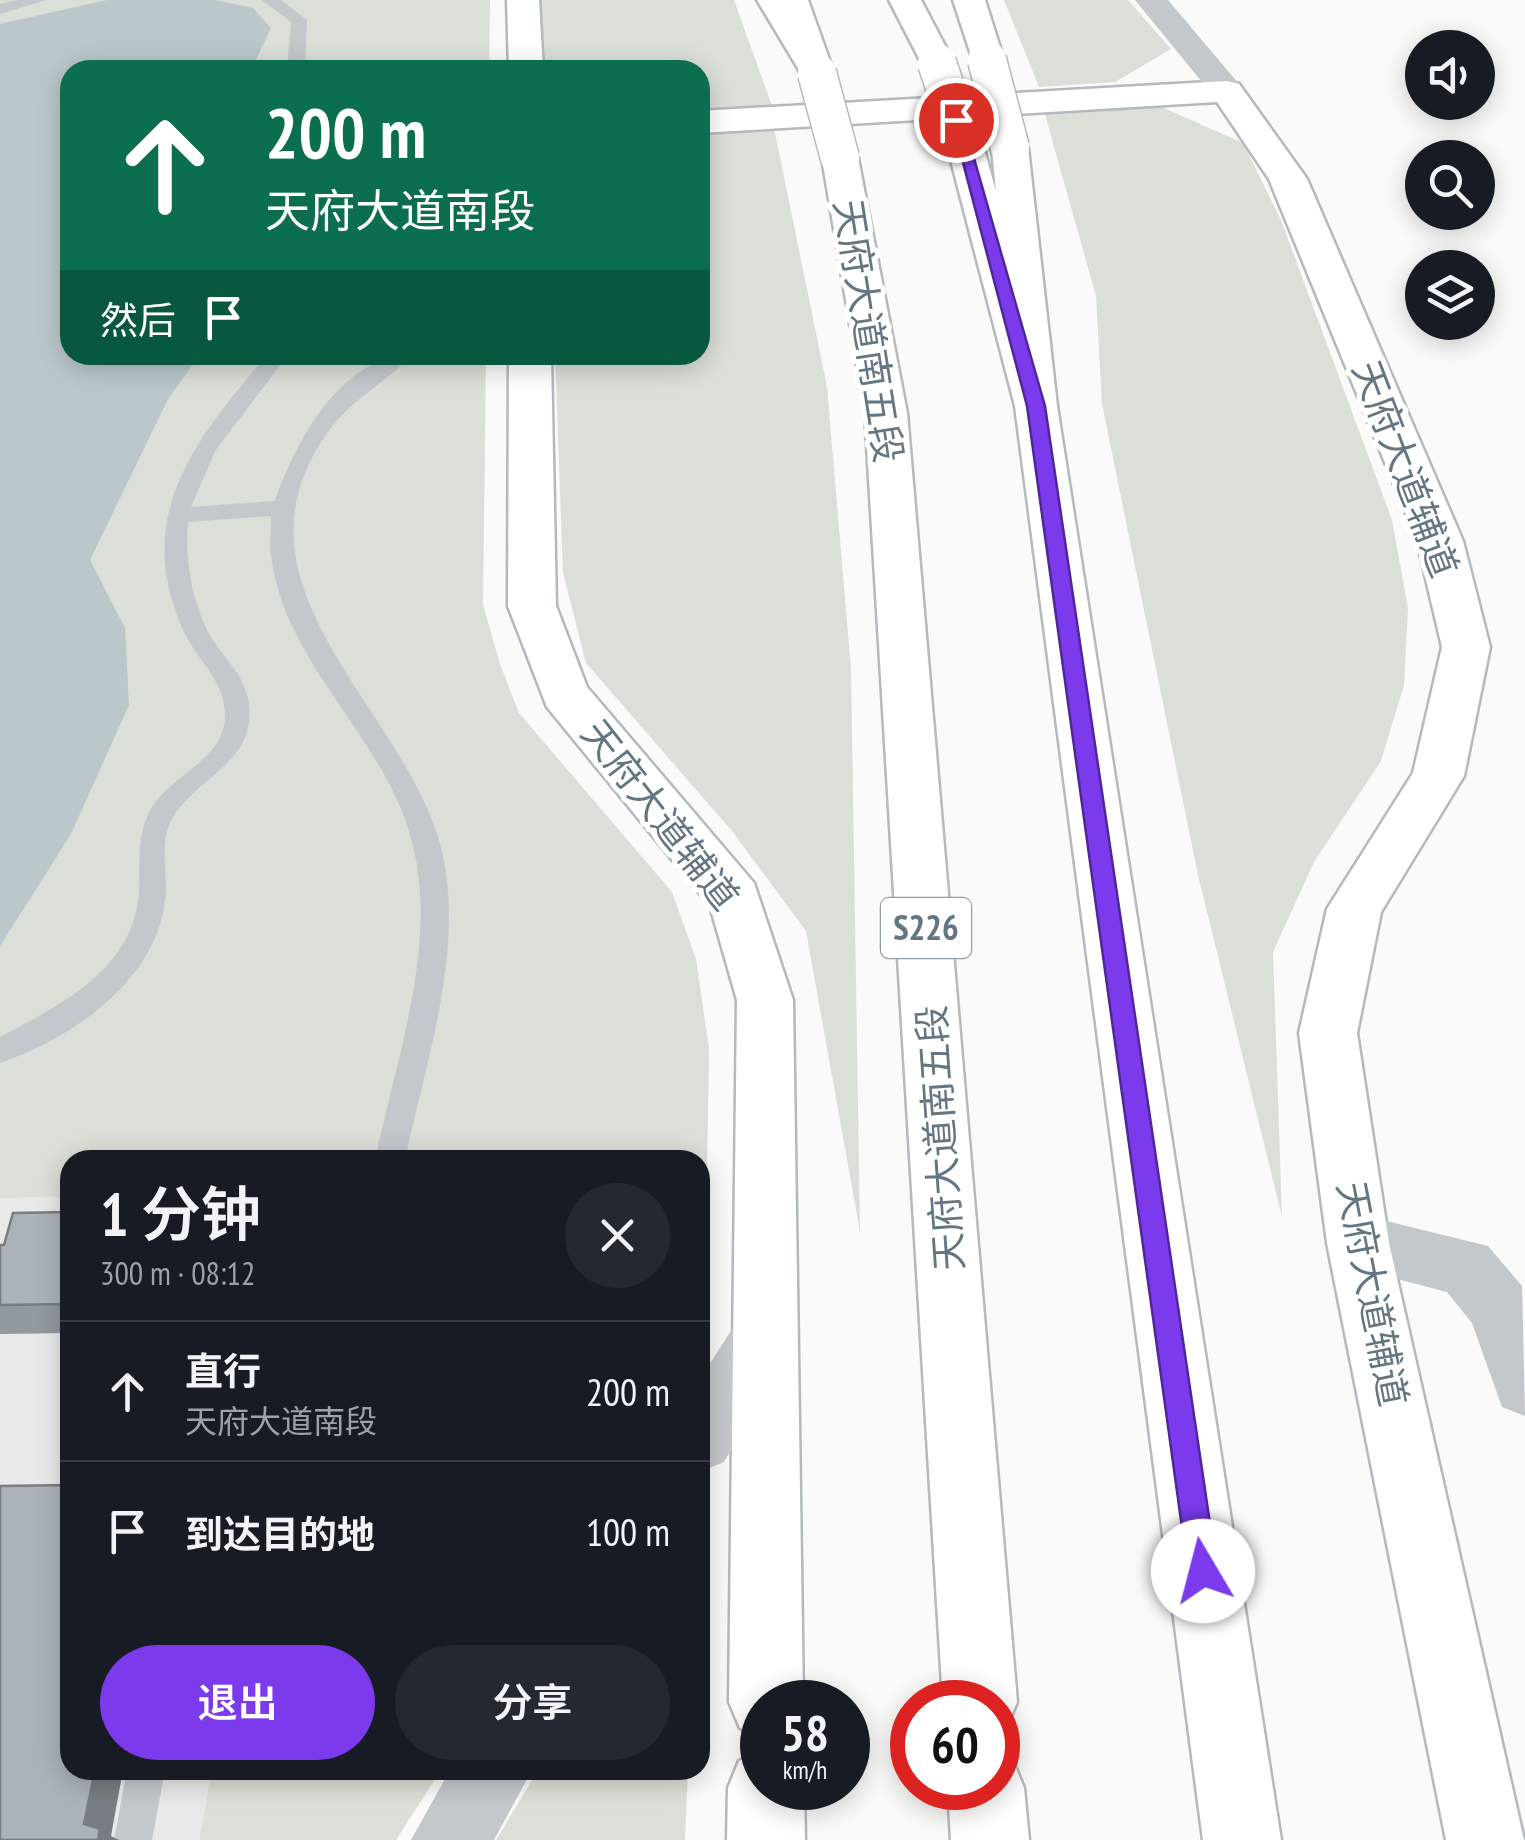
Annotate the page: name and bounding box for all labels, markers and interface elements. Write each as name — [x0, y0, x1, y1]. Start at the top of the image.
map controls — [1405, 30, 1495, 340]
button: sound — [1405, 30, 1495, 120]
pin — [914, 78, 999, 163]
text: 200 m — [265, 87, 426, 177]
icon: arrive — [929, 93, 984, 148]
icon: ahead — [100, 100, 230, 230]
button: search — [1405, 140, 1495, 230]
text: 天府大道南段 — [265, 181, 535, 239]
street label: 天府大道南五段 — [824, 196, 914, 466]
button: layers — [1405, 250, 1495, 340]
icon: arrive — [196, 290, 251, 345]
text: 然后 — [100, 295, 176, 344]
street label: 天府大道辅道 — [1343, 353, 1470, 584]
street label: 天府大道辅道 — [572, 709, 751, 919]
road number: S226 — [881, 898, 971, 958]
street label: 天府大道南五段 — [906, 1004, 973, 1272]
text: 1 分钟 — [100, 1175, 261, 1253]
street label: 天府大道辅道 — [1328, 1177, 1419, 1410]
button: close — [565, 1183, 670, 1288]
text: 300 m · 08:12 — [100, 1252, 255, 1294]
text: 直行 — [185, 1346, 261, 1395]
icon: ahead — [100, 1364, 155, 1419]
text: 200 m — [586, 1367, 670, 1416]
text: 天府大道南段 — [185, 1400, 377, 1442]
icon: arrive — [100, 1504, 155, 1559]
text: 100 m — [586, 1507, 670, 1556]
text: 到达目的地 — [185, 1509, 375, 1558]
position arrow — [1151, 1519, 1255, 1623]
button: 退出 — [100, 1645, 375, 1760]
button: 分享 — [395, 1645, 670, 1760]
speed limit sign: 60 — [890, 1680, 1020, 1810]
text: 58 — [781, 1700, 829, 1765]
text: km/h — [783, 1754, 827, 1786]

